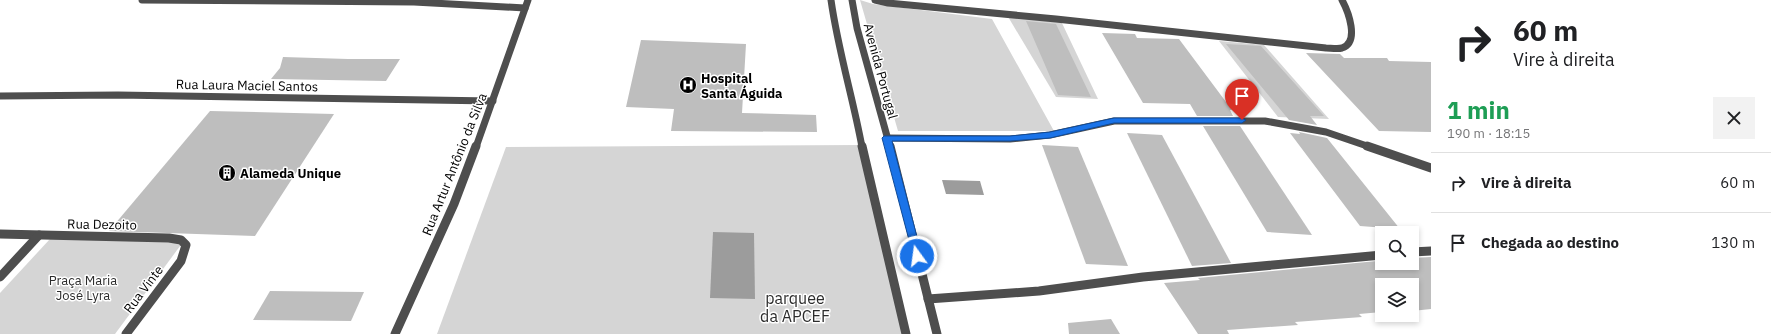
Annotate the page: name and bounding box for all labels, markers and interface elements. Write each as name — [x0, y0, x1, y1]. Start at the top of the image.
text: 60 m — [1513, 12, 1578, 49]
icon: right — [1447, 16, 1499, 68]
street label: Avenida Portugal — [860, 21, 902, 121]
text: Vire à direita — [1513, 48, 1615, 71]
place label: Hospital Santa Águida — [701, 70, 783, 102]
hospital icon: Hospital Santa Águida — [678, 75, 698, 95]
street label: Rua Laura Maciel Santos — [176, 76, 318, 95]
pin — [1225, 79, 1259, 120]
icon: arrive — [1231, 85, 1253, 107]
street label: Rua Artur Antônio da Silva — [418, 90, 491, 238]
text: 1 min — [1447, 94, 1510, 126]
button: close — [1713, 97, 1755, 139]
text: 190 m · 18:15 — [1447, 125, 1530, 142]
building icon: Alameda Unique — [217, 163, 237, 183]
place label: Alameda Unique — [240, 165, 341, 182]
icon: right — [1447, 172, 1469, 194]
text: Vire à direita — [1481, 173, 1571, 192]
text: 60 m — [1720, 173, 1755, 192]
street label: Rua Dezoito — [67, 215, 137, 234]
map controls — [1375, 226, 1419, 322]
button: search — [1375, 226, 1419, 270]
icon: arrive — [1447, 232, 1469, 254]
text: Chegada ao destino — [1481, 233, 1619, 252]
text: 130 m — [1711, 233, 1755, 252]
position arrow — [896, 235, 938, 277]
street label: Rua Vinte — [120, 262, 167, 317]
park label: Praça Maria José Lyra — [49, 272, 117, 304]
button: layers — [1375, 278, 1419, 322]
park label: parquee da APCEF — [760, 288, 830, 326]

